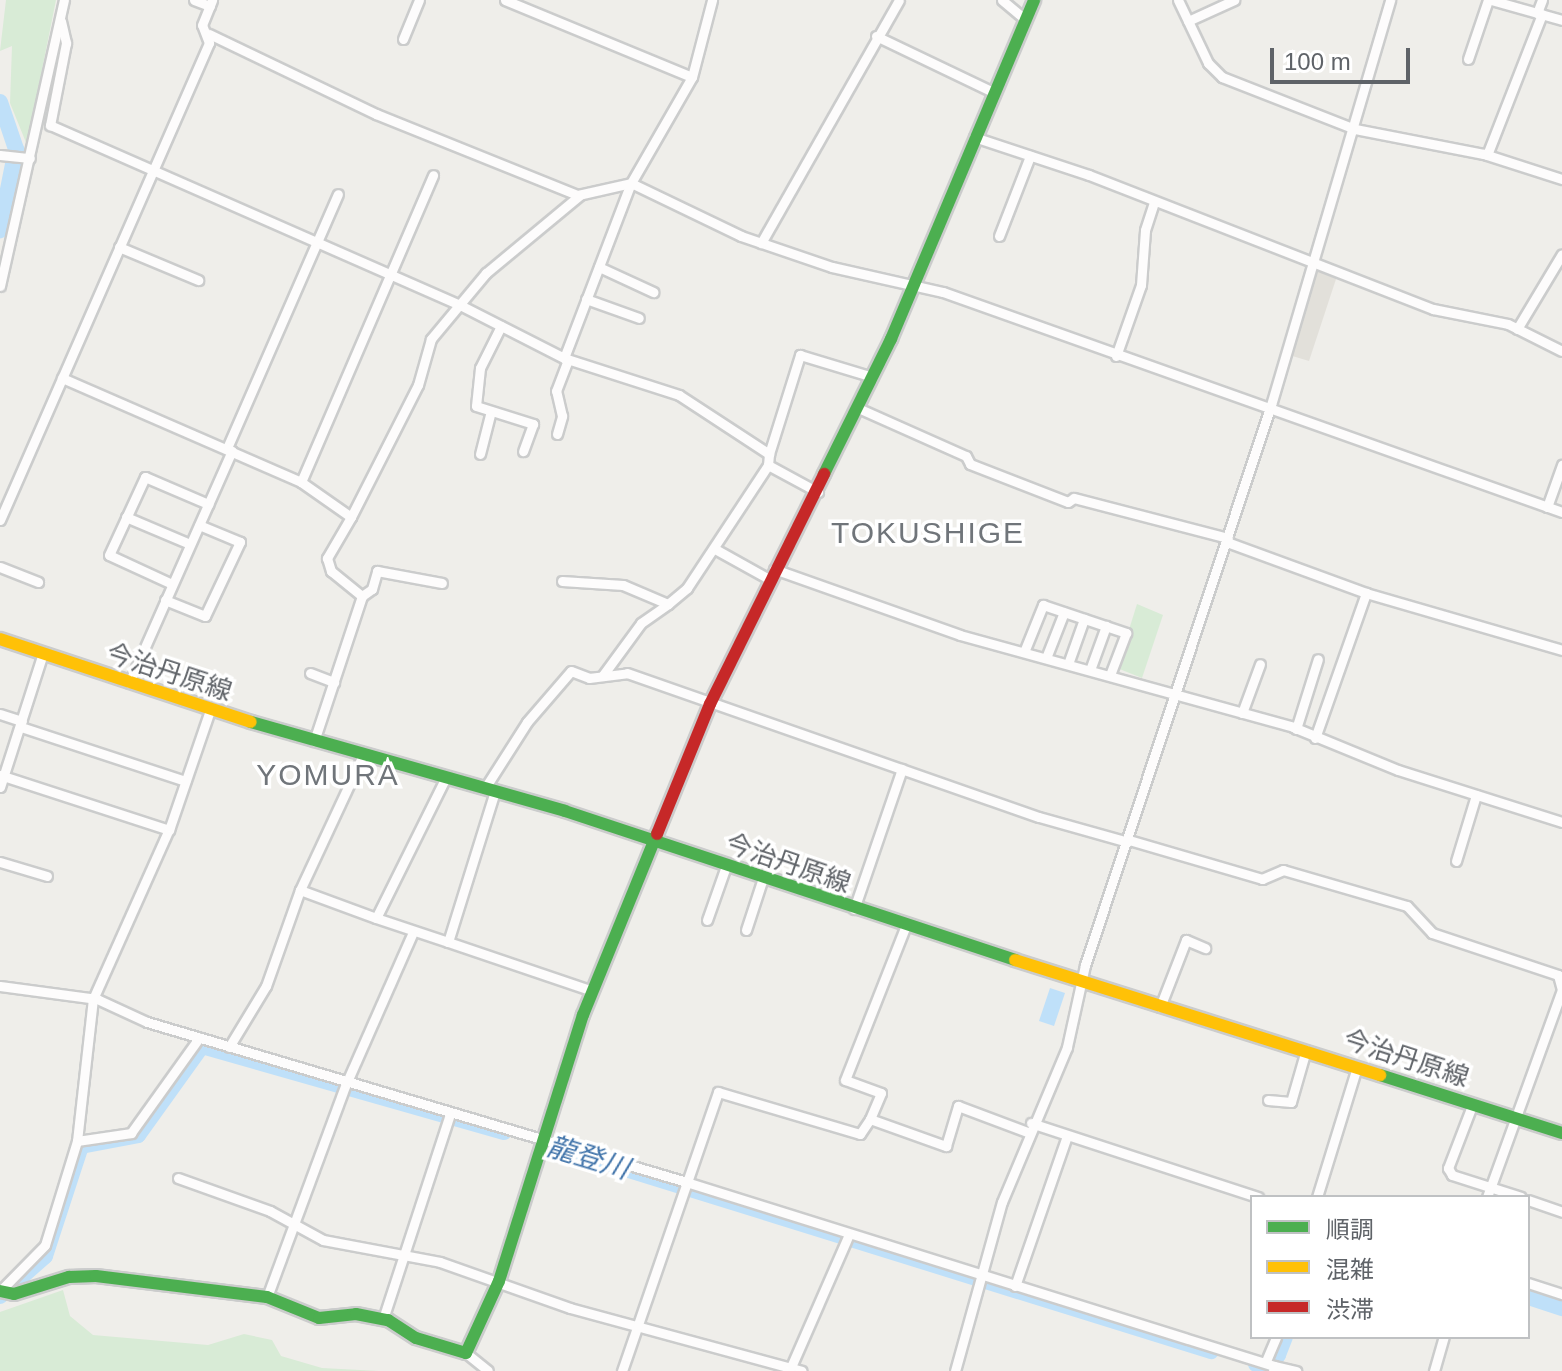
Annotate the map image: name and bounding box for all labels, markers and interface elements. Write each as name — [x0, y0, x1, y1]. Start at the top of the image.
scale bar — [1274, 32, 1414, 82]
text: 100 m — [1284, 48, 1351, 75]
district label: TOKUSHIGE — [831, 515, 1025, 551]
street label: 今治丹原線 — [102, 638, 236, 708]
district label: YOMURA — [256, 757, 400, 793]
street label: 今治丹原線 — [721, 828, 855, 900]
street label: 今治丹原線 — [1339, 1024, 1473, 1094]
water label: 龍登川 — [543, 1130, 633, 1186]
legend — [1250, 1195, 1530, 1339]
text: 順調 — [1326, 1216, 1374, 1243]
text: 混雑 — [1326, 1256, 1374, 1283]
text: 渋滞 — [1326, 1296, 1374, 1323]

